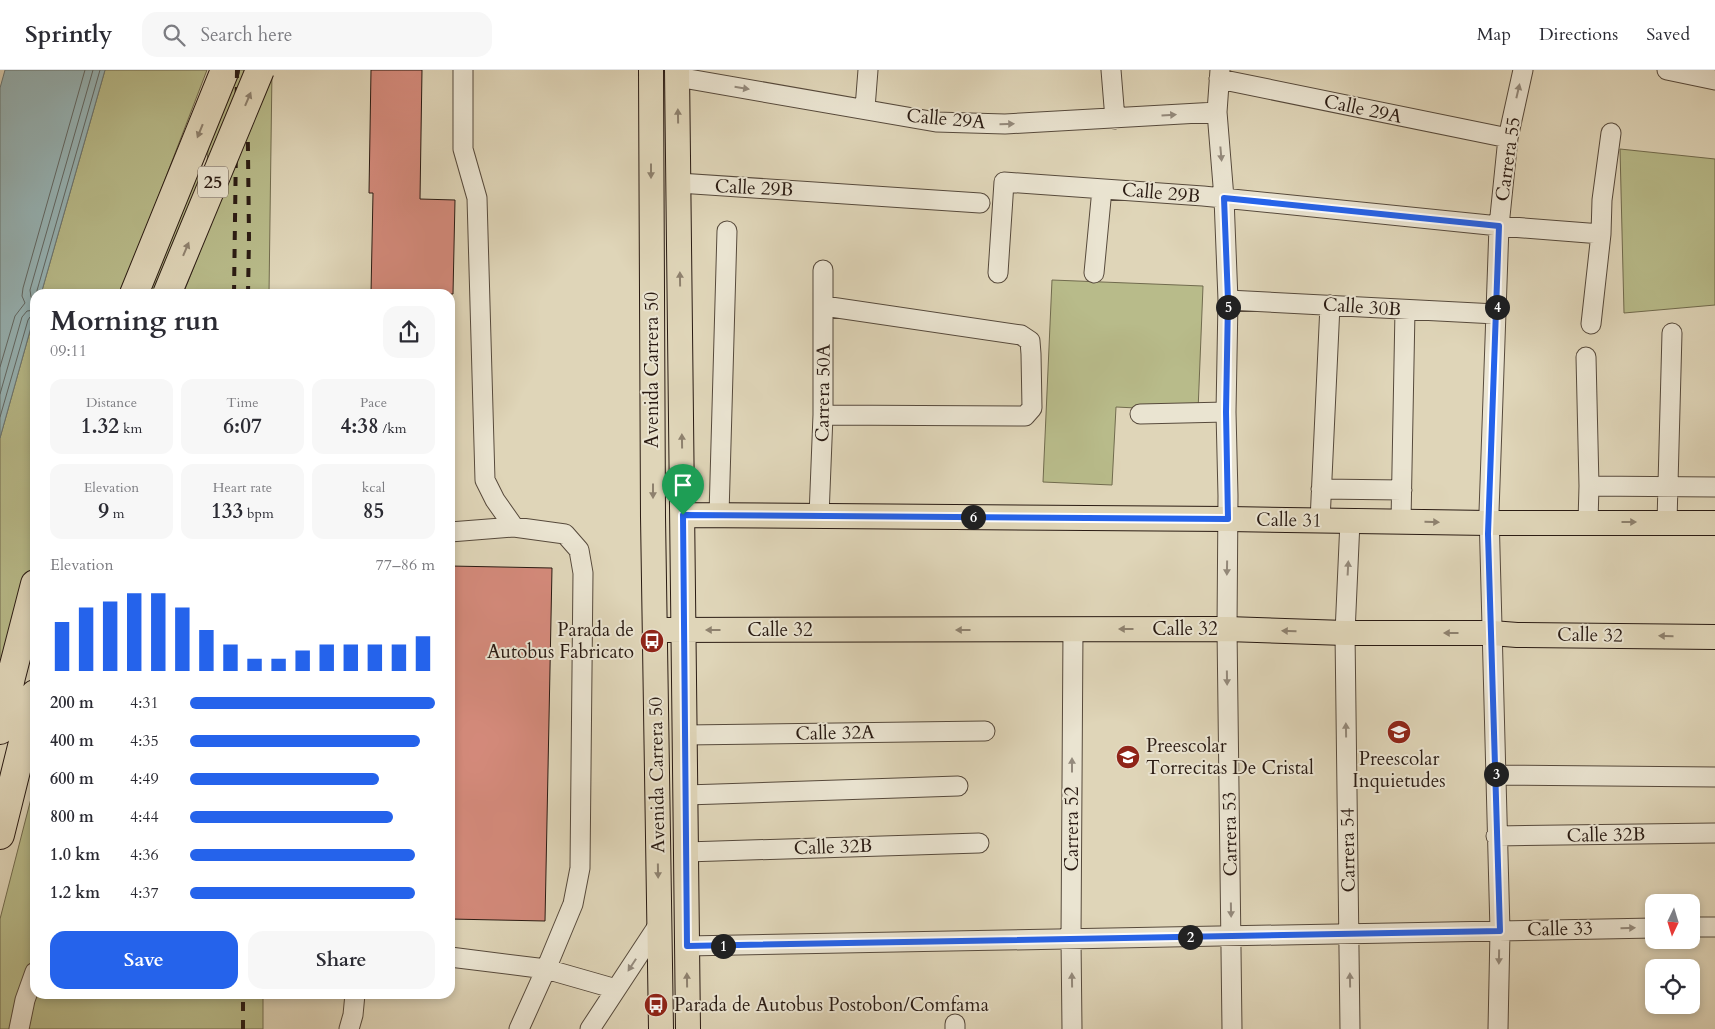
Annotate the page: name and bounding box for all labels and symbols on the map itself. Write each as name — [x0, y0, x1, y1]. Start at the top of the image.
one-way arrow — [735, 84, 751, 92]
one-way arrow — [1514, 84, 1522, 99]
street label: Calle 29A — [1322, 88, 1405, 130]
one-way arrow — [244, 92, 252, 106]
street label: Calle 29A — [905, 103, 987, 135]
one-way arrow — [674, 108, 682, 124]
one-way arrow — [1162, 111, 1178, 119]
street label: Carrera 55 — [1489, 115, 1527, 203]
one-way arrow — [999, 120, 1015, 128]
one-way arrow — [196, 124, 204, 139]
one-way arrow — [1217, 146, 1225, 162]
one-way arrow — [647, 163, 655, 179]
road number: 25 — [198, 166, 228, 198]
street label: Calle 29B — [714, 173, 794, 203]
street label: Calle 29B — [1121, 177, 1201, 209]
one-way arrow — [182, 242, 190, 256]
one-way arrow — [676, 271, 684, 287]
street label: Calle 30B — [1322, 291, 1402, 323]
street label: Avenida Carrera 50 — [639, 292, 665, 448]
pin: 5 — [1216, 294, 1240, 320]
pin: 4 — [1484, 294, 1510, 320]
street label: Carrera 50A — [809, 343, 837, 442]
one-way arrow — [678, 433, 686, 449]
pin — [662, 464, 704, 515]
one-way arrow — [649, 483, 657, 499]
pin: 6 — [960, 504, 986, 530]
street label: Calle 31 — [1256, 506, 1322, 534]
one-way arrow — [1424, 518, 1440, 526]
one-way arrow — [1621, 518, 1637, 526]
one-way arrow — [1223, 560, 1231, 576]
one-way arrow — [1344, 560, 1352, 576]
street label: Calle 32 — [1152, 616, 1218, 642]
place label: Parada de Autobus Fabricato — [487, 617, 634, 665]
street label: Calle 32 — [747, 617, 813, 643]
street label: Calle 32 — [1557, 621, 1623, 649]
one-way arrow — [705, 626, 721, 634]
one-way arrow — [955, 626, 971, 634]
one-way arrow — [1117, 626, 1133, 634]
one-way arrow — [1281, 627, 1297, 635]
bus stop icon: Parada de Autobus Fabricato — [639, 628, 665, 654]
one-way arrow — [1443, 629, 1459, 637]
one-way arrow — [1658, 632, 1674, 640]
one-way arrow — [1224, 670, 1232, 686]
street label: Avenida Carrera 50 — [643, 696, 671, 853]
street label: Calle 32A — [795, 719, 875, 747]
school or university icon: Preescolar Inquietudes — [1386, 719, 1412, 745]
one-way arrow — [1342, 722, 1350, 738]
place label: Preescolar Torrecitas De Cristal — [1146, 733, 1314, 781]
school or university icon: Preescolar Torrecitas De Cristal — [1115, 744, 1141, 770]
place label: Preescolar Inquietudes — [1352, 746, 1446, 794]
one-way arrow — [1068, 757, 1076, 773]
pin: 3 — [1484, 762, 1508, 786]
street label: Carrera 52 — [1059, 786, 1085, 871]
street label: Carrera 53 — [1216, 791, 1244, 877]
street label: Carrera 54 — [1334, 807, 1362, 893]
street label: Calle 32B — [1567, 821, 1645, 849]
street label: Calle 32B — [793, 833, 873, 861]
one-way arrow — [654, 864, 662, 880]
north arrow — [1645, 894, 1700, 949]
one-way arrow — [1227, 903, 1235, 919]
street label: Calle 33 — [1527, 915, 1593, 943]
pin: 2 — [1178, 924, 1202, 950]
one-way arrow — [1620, 924, 1636, 932]
pin: 1 — [710, 934, 736, 958]
one-way arrow — [1495, 949, 1503, 965]
one-way arrow — [627, 958, 637, 971]
one-way arrow — [683, 972, 691, 988]
one-way arrow — [1068, 972, 1076, 988]
one-way arrow — [1345, 972, 1353, 988]
bus stop icon: Parada de Autobus Postobon/Comfama — [643, 992, 669, 1018]
place label: Parada de Autobus Postobon/Comfama — [674, 992, 989, 1018]

